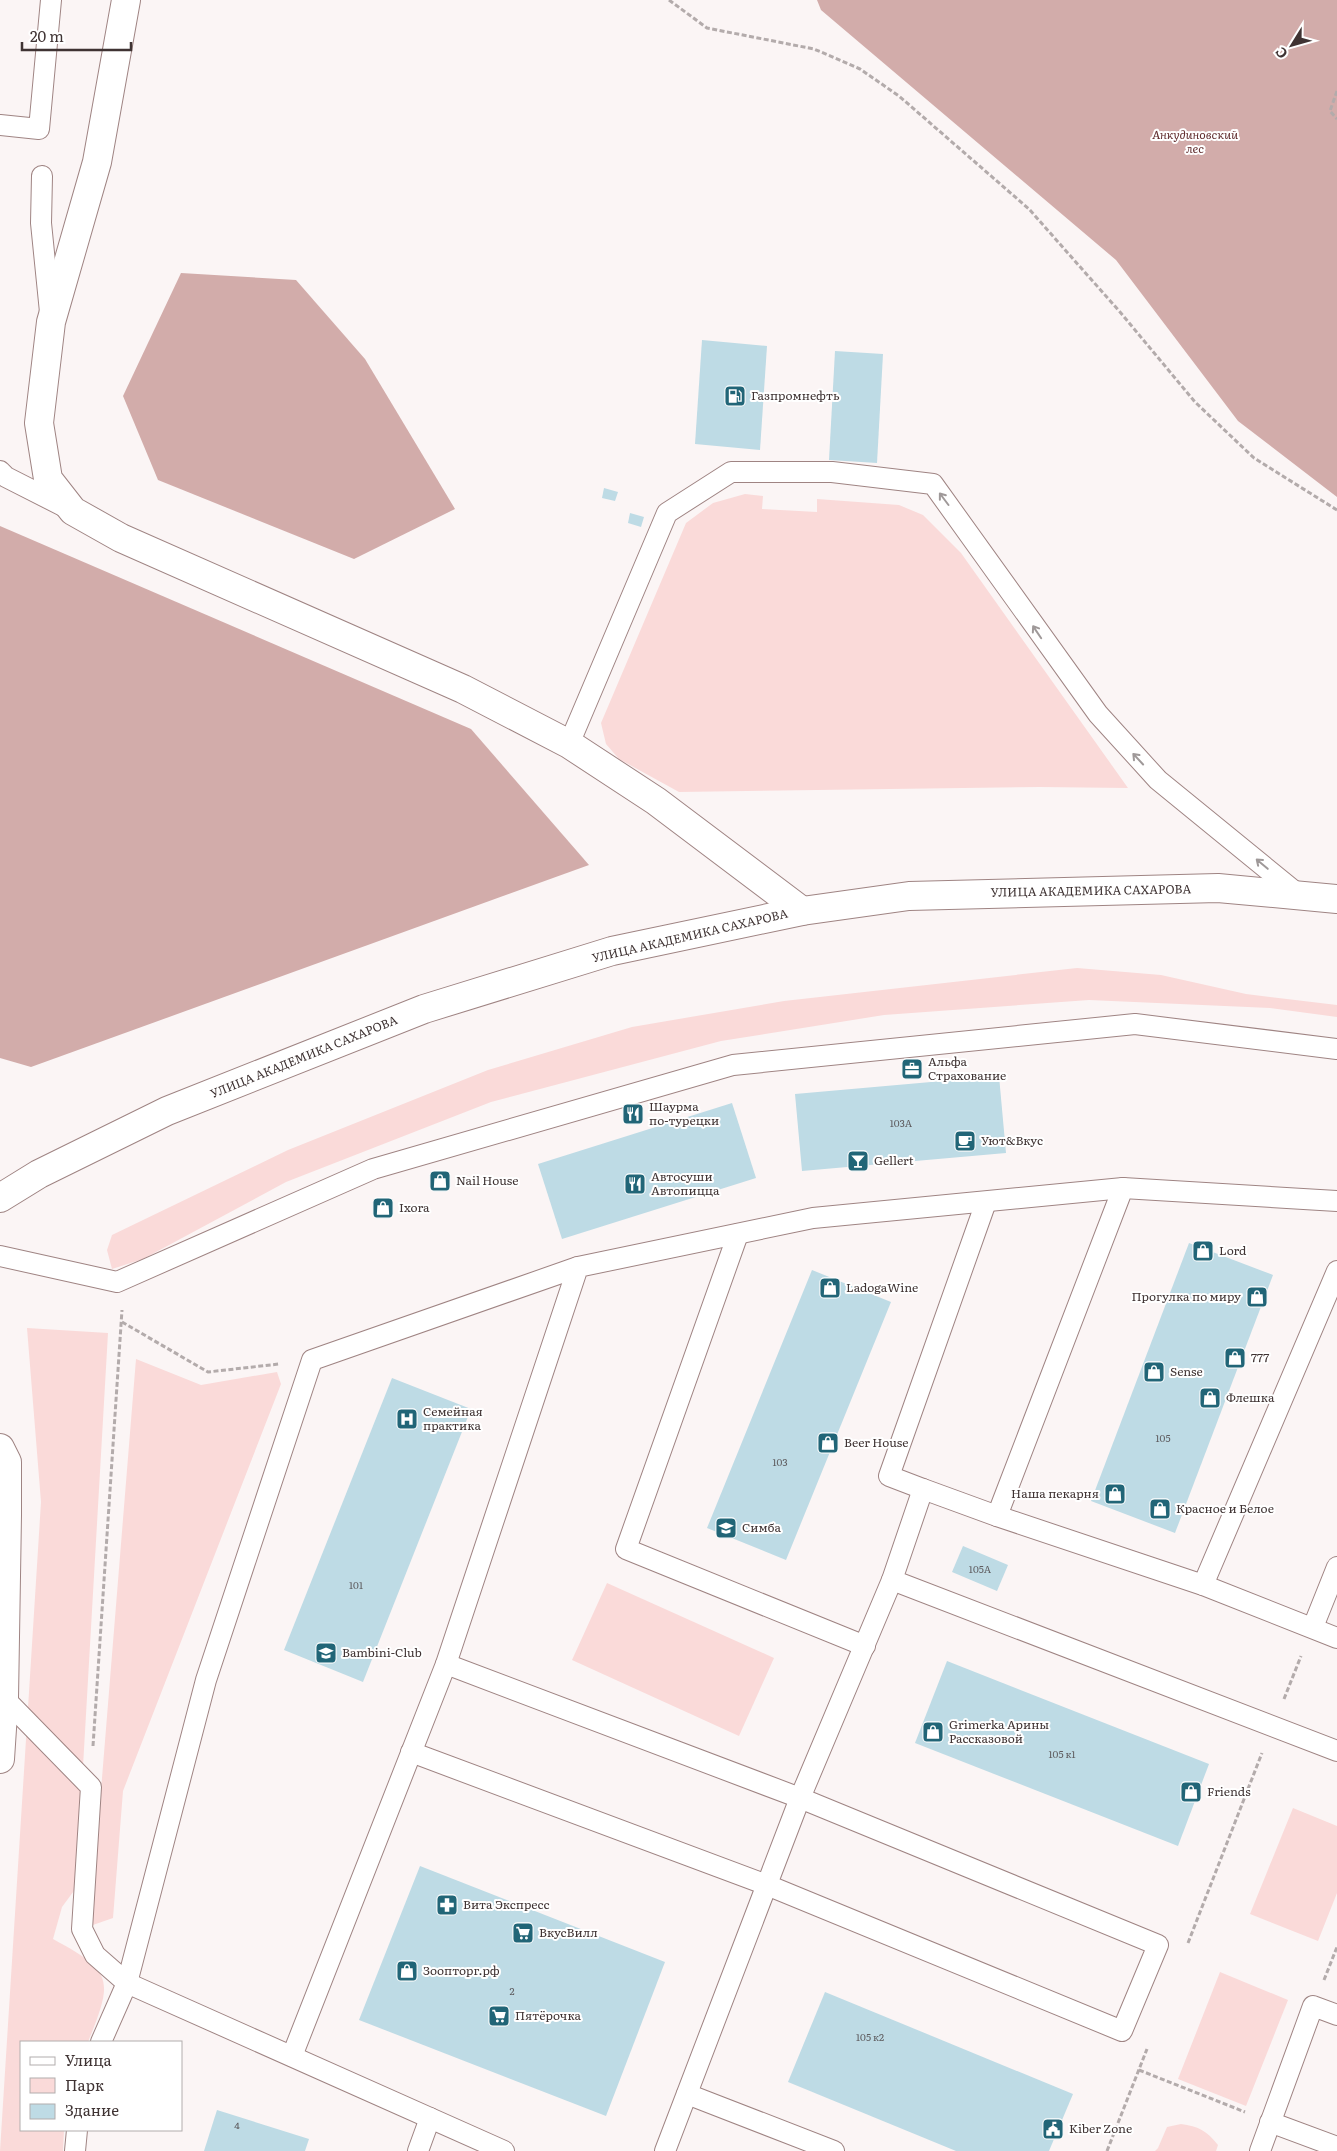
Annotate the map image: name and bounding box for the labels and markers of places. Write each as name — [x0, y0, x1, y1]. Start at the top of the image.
fuel station icon: Газпромнефть — [723, 384, 747, 408]
place label: Газпромнефть — [751, 386, 840, 404]
place label: Альфа Страхование — [928, 1052, 1006, 1084]
office icon: Альфа Страхование — [900, 1057, 924, 1081]
place label: Шаурма по-турецки — [649, 1097, 719, 1129]
restaurant icon: Шаурма по-турецки — [621, 1102, 645, 1126]
cafe icon: Уют&Вкус — [953, 1129, 977, 1153]
place label: Уют&Вкус — [981, 1131, 1043, 1149]
bar icon: Gellert — [846, 1149, 870, 1173]
place label: Gellert — [874, 1151, 914, 1169]
place label: Автосуши Автопицца — [651, 1167, 720, 1199]
shop icon: Nail House — [428, 1169, 452, 1193]
place label: Nail House — [456, 1171, 519, 1189]
restaurant icon: Автосуши Автопицца — [623, 1172, 647, 1196]
shop icon: Ixora — [371, 1196, 395, 1220]
place label: Ixora — [399, 1198, 430, 1216]
shop icon: Lord — [1191, 1239, 1215, 1263]
place label: Lord — [1219, 1241, 1247, 1259]
shop icon: LadogaWine — [818, 1276, 842, 1300]
place label: LadogaWine — [846, 1278, 918, 1296]
shop icon: Прогулка по миру — [1245, 1285, 1269, 1309]
place label: Прогулка по миру — [1132, 1287, 1241, 1305]
shop icon: 777 — [1223, 1346, 1247, 1370]
place label: 777 — [1251, 1348, 1269, 1366]
shop icon: Sense — [1142, 1360, 1166, 1384]
place label: Sense — [1170, 1362, 1203, 1380]
shop icon: Флешка — [1198, 1386, 1222, 1410]
place label: Флешка — [1226, 1388, 1275, 1406]
place label: Семейная практика — [423, 1402, 483, 1434]
hospital icon: Семейная практика — [395, 1407, 419, 1431]
shop icon: Beer House — [816, 1431, 840, 1455]
place label: Beer House — [844, 1433, 909, 1451]
shop icon: Наша пекарня — [1103, 1482, 1127, 1506]
place label: Наша пекарня — [1011, 1484, 1099, 1502]
shop icon: Красное и Белое — [1148, 1497, 1172, 1521]
place label: Красное и Белое — [1176, 1499, 1274, 1517]
school or university icon: Симба — [714, 1516, 738, 1540]
place label: Симба — [742, 1518, 782, 1536]
school or university icon: Bambini-Club — [314, 1641, 338, 1665]
place label: Bambini-Club — [342, 1643, 422, 1661]
place label: Grimerka Арины Рассказовой — [949, 1715, 1049, 1747]
shop icon: Grimerka Арины Рассказовой — [921, 1720, 945, 1744]
shop icon: Friends — [1179, 1780, 1203, 1804]
place label: Friends — [1207, 1782, 1251, 1800]
pharmacy icon: Вита Экспресс — [435, 1893, 459, 1917]
place label: Вита Экспресс — [463, 1895, 549, 1913]
supermarket icon: ВкусВилл — [511, 1921, 535, 1945]
place label: ВкусВилл — [539, 1923, 598, 1941]
shop icon: Зоопторг.рф — [395, 1959, 419, 1983]
place label: Зоопторг.рф — [423, 1961, 500, 1979]
supermarket icon: Пятёрочка — [487, 2004, 511, 2028]
place label: Пятёрочка — [515, 2006, 582, 2024]
public building icon: Kiber Zone — [1041, 2117, 1065, 2141]
place label: Kiber Zone — [1069, 2119, 1132, 2137]

